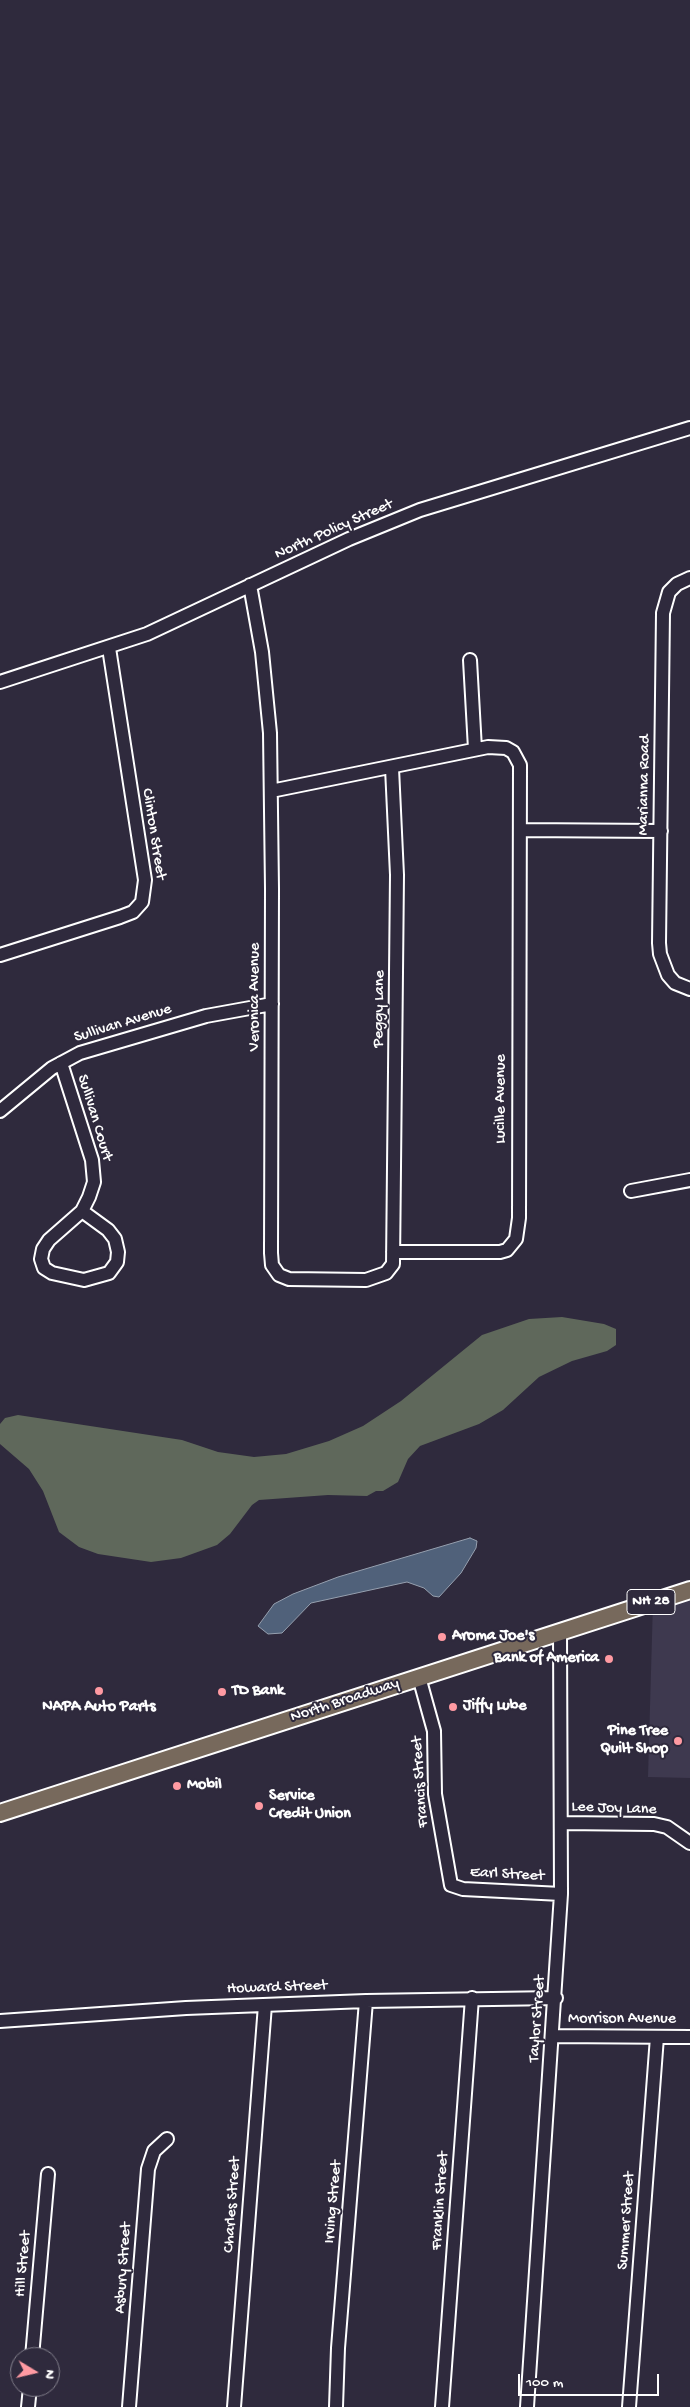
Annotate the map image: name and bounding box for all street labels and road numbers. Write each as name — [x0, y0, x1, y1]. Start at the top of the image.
street label: North Policy Street — [272, 495, 396, 565]
street label: Marianna Road — [635, 734, 655, 836]
street label: Clinton Street — [136, 787, 170, 881]
street label: Veronica Avenue — [246, 943, 266, 1051]
street label: Peggy Lane — [370, 970, 390, 1048]
street label: Sullivan Avenue — [72, 1000, 174, 1048]
street label: Lucille Avenue — [492, 1054, 512, 1144]
street label: Sullivan Court — [72, 1072, 116, 1164]
road number: NH 28 — [627, 1590, 675, 1614]
street label: North Broadway — [288, 1674, 402, 1728]
street label: Francis Street — [408, 1736, 434, 1828]
street label: Lee Joy Lane — [571, 1798, 657, 1820]
street label: Earl Street — [469, 1863, 545, 1887]
street label: Taylor Street — [525, 1975, 551, 2063]
street label: Howard Street — [227, 1977, 327, 1999]
street label: Morrison Avenue — [568, 2010, 676, 2030]
street label: Franklin Street — [428, 2151, 454, 2251]
street label: Charles Street — [220, 2156, 246, 2254]
street label: Irving Street — [321, 2160, 347, 2244]
street label: Summer Street — [614, 2171, 640, 2271]
street label: Asbury Street — [111, 2222, 137, 2314]
street label: Hill Street — [12, 2230, 36, 2298]

